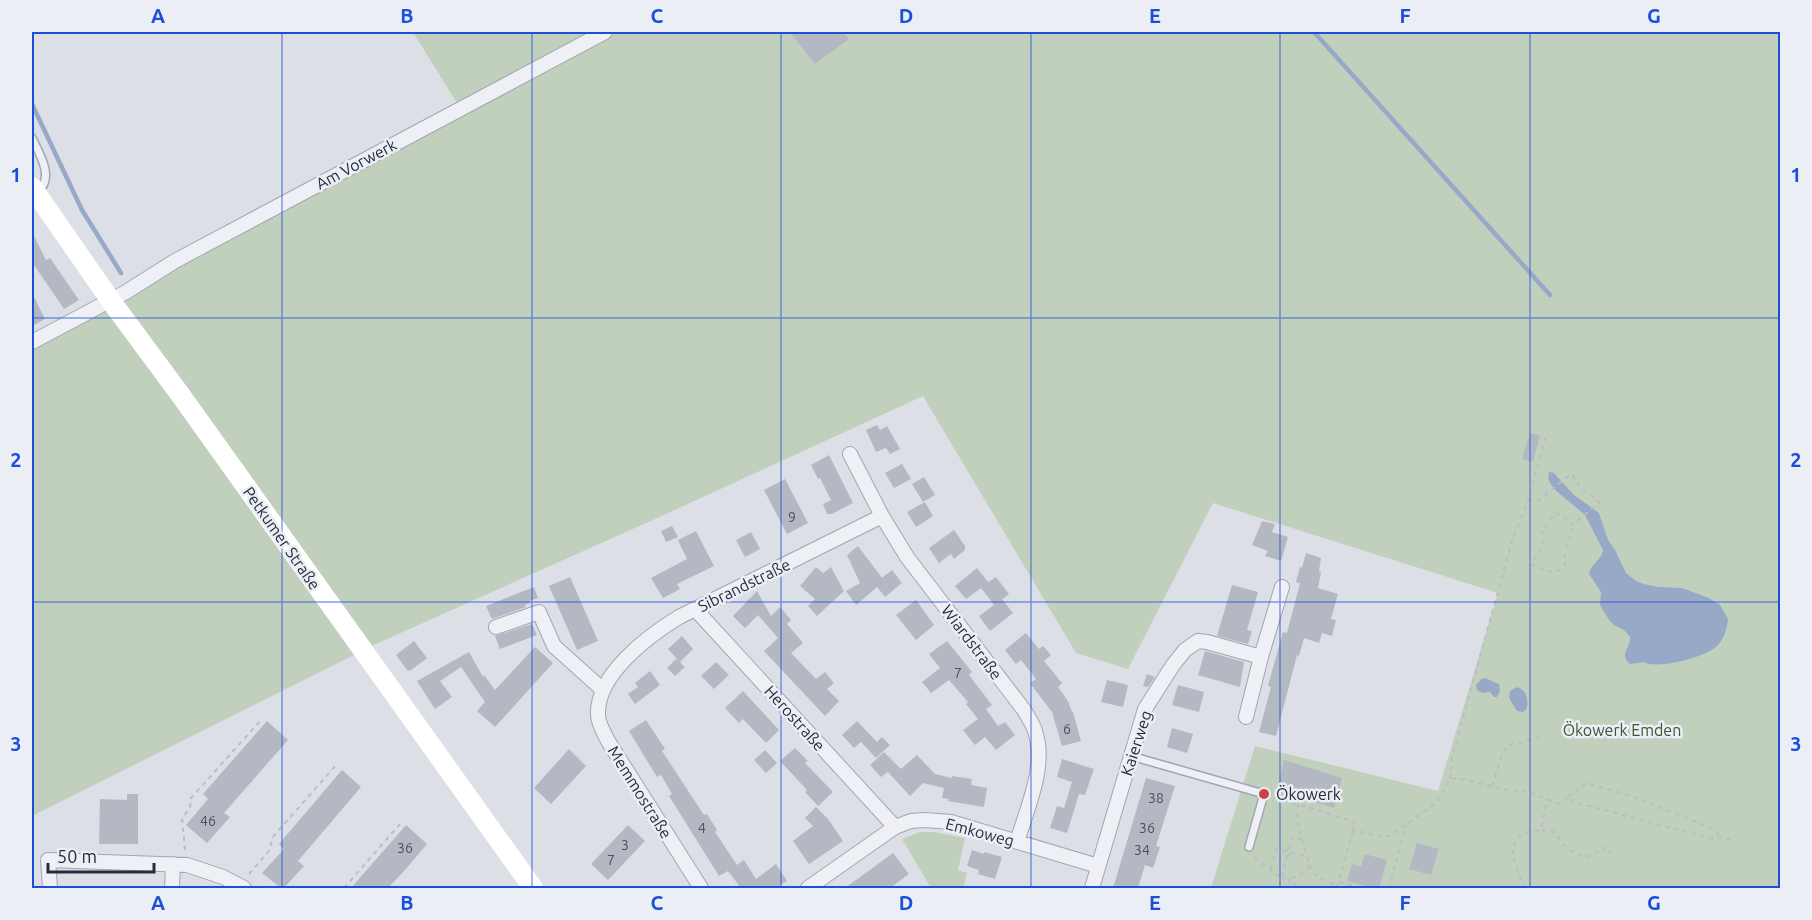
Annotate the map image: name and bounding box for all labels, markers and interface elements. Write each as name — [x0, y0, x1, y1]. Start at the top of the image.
text: A — [151, 4, 165, 27]
text: B — [400, 4, 414, 27]
text: C — [651, 4, 664, 27]
text: D — [899, 4, 913, 27]
text: E — [1149, 4, 1161, 27]
text: F — [1399, 4, 1411, 27]
text: G — [1647, 4, 1661, 27]
street label: Am Vorwerk — [313, 135, 399, 193]
text: 1 — [10, 163, 22, 186]
text: 1 — [1790, 163, 1802, 186]
text: 2 — [10, 448, 22, 471]
text: 2 — [1790, 448, 1802, 471]
street label: Petkumer Straße — [240, 483, 324, 593]
house number: 9 — [788, 509, 796, 525]
street label: Sibrandstraße — [695, 555, 793, 615]
street label: Wiardstraße — [938, 601, 1006, 683]
house number: 7 — [954, 665, 962, 681]
street label: Herostraße — [761, 682, 829, 754]
street label: Kaierweg — [1117, 708, 1155, 778]
house number: 6 — [1063, 721, 1071, 737]
park label: Ökowerk Emden — [1563, 721, 1681, 739]
text: 3 — [10, 732, 22, 755]
text: 3 — [1790, 732, 1802, 755]
street label: Memmostraße — [604, 742, 676, 842]
place label: Ökowerk — [1276, 785, 1341, 803]
marker: Ökowerk — [1257, 787, 1271, 801]
house number: 38 — [1148, 790, 1164, 806]
house number: 46 — [200, 813, 216, 829]
street label: Emkoweg — [944, 814, 1016, 850]
house number: 4 — [698, 820, 706, 836]
house number: 36 — [1139, 820, 1155, 836]
scale bar — [48, 836, 154, 874]
house number: 3 — [621, 837, 629, 853]
house number: 36 — [397, 840, 413, 856]
house number: 34 — [1134, 842, 1150, 858]
text: 50 m — [57, 846, 97, 866]
house number: 7 — [607, 852, 615, 868]
text: A — [151, 891, 165, 914]
text: B — [400, 891, 414, 914]
text: C — [651, 891, 664, 914]
text: D — [899, 891, 913, 914]
text: E — [1149, 891, 1161, 914]
text: F — [1399, 891, 1411, 914]
text: G — [1647, 891, 1661, 914]

